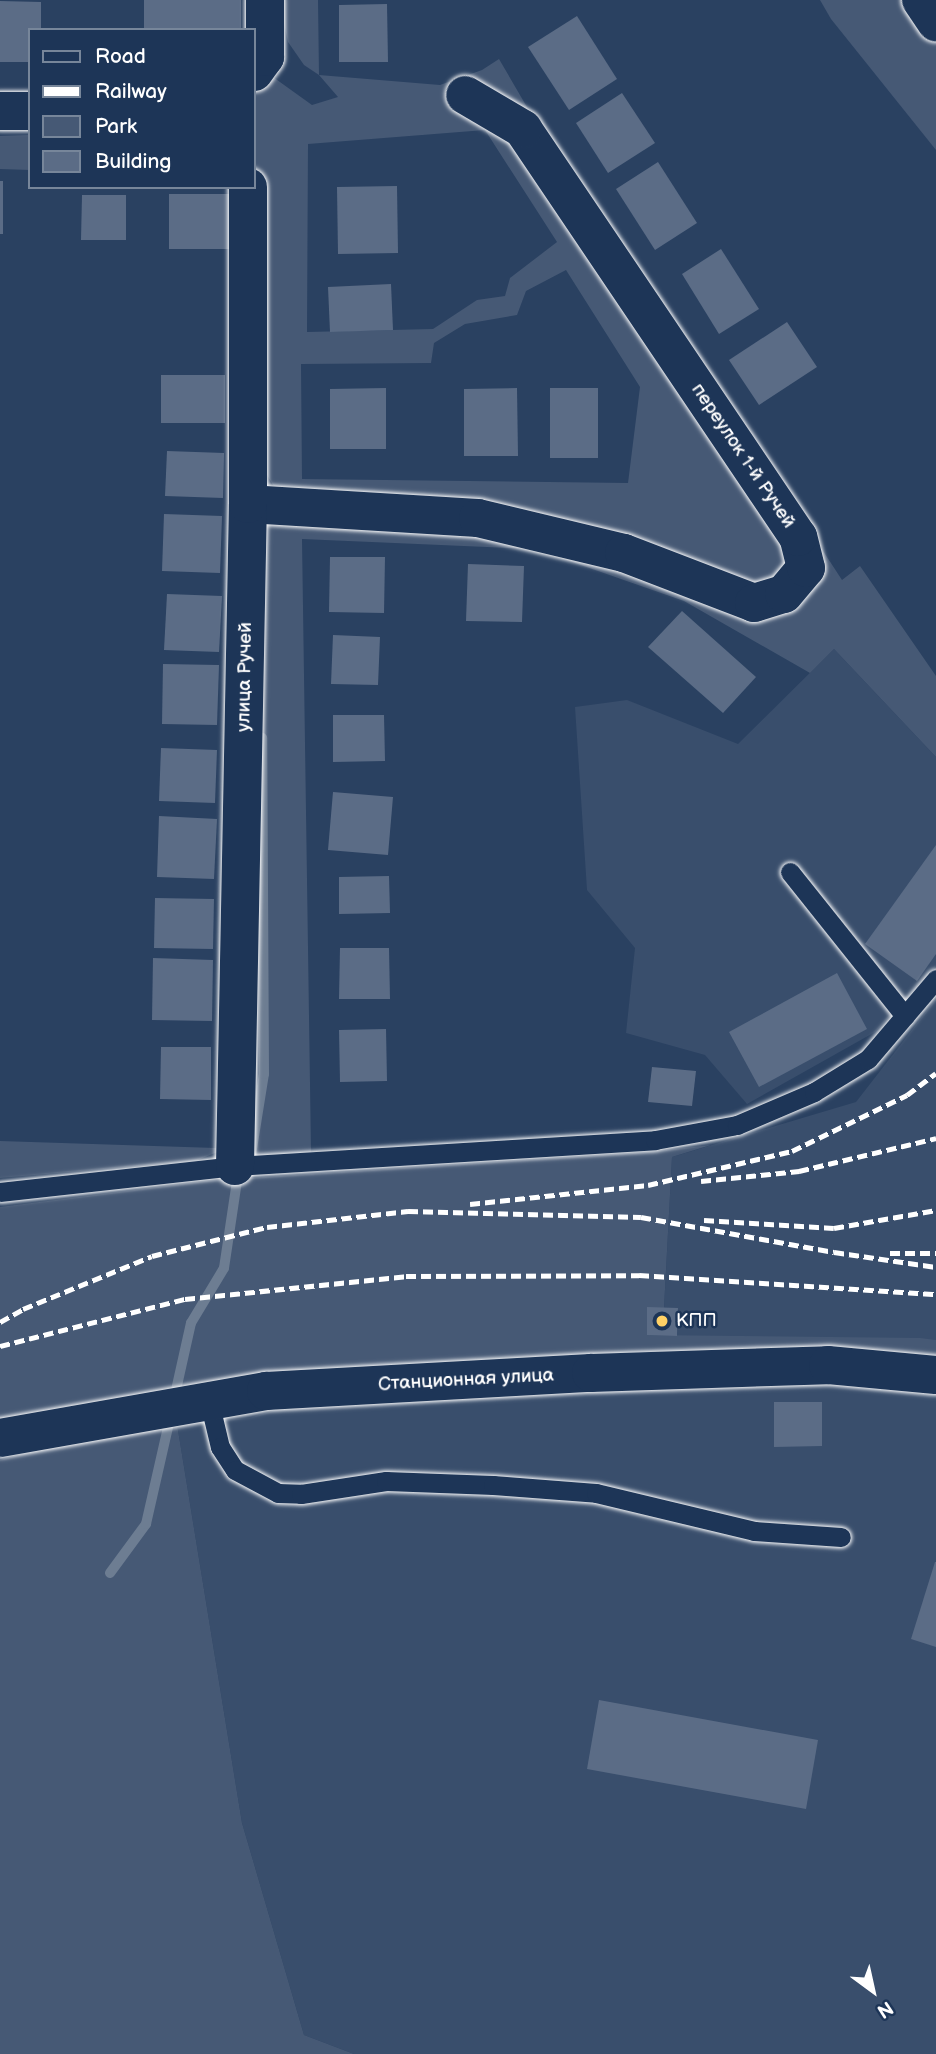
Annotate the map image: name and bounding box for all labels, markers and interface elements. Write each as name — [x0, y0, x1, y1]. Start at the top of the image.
legend — [28, 28, 256, 189]
text: Road — [95, 44, 146, 69]
text: Railway — [95, 79, 167, 104]
text: Park — [95, 114, 137, 139]
text: Building — [95, 149, 171, 174]
street label: переулок 1-й Ручей — [686, 379, 800, 533]
street label: улица Ручей — [233, 622, 257, 732]
place label: КПП — [676, 1310, 717, 1332]
marker: КПП — [654, 1313, 670, 1329]
street label: Станционная улица — [378, 1364, 554, 1396]
north arrow — [838, 1956, 908, 2026]
text: N — [872, 1995, 897, 2023]

